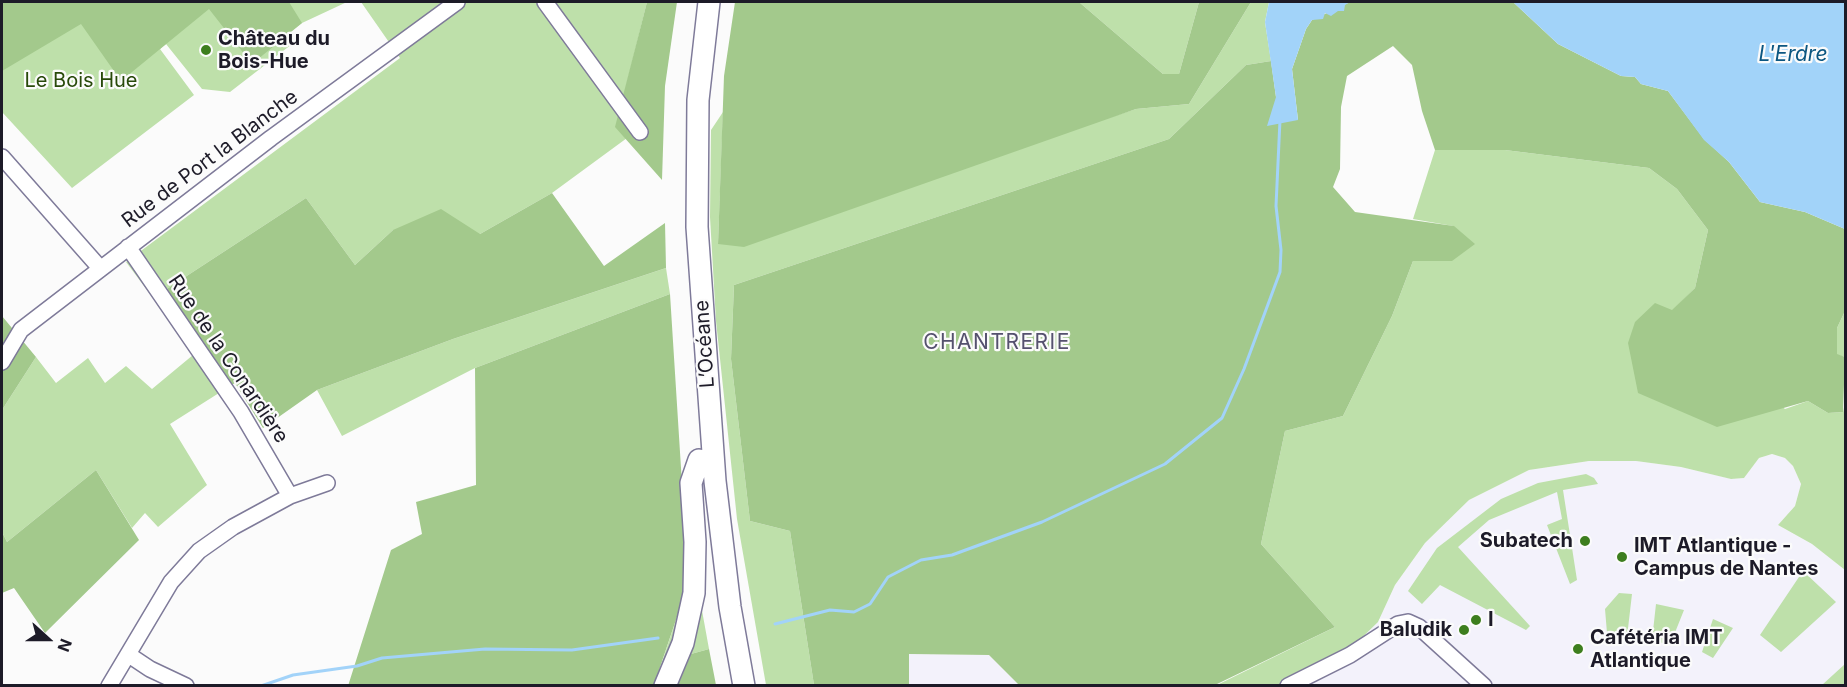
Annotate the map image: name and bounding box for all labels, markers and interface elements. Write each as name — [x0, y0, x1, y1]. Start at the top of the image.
place label: Château du Bois-Hue — [218, 27, 330, 74]
water label: L'Erdre — [1759, 42, 1827, 68]
marker: Château du Bois-Hue — [199, 43, 213, 57]
park label: Le Bois Hue — [24, 69, 138, 93]
street label: Rue de Port la Blanche — [117, 85, 303, 233]
street label: Rue de la Conardière — [163, 270, 293, 448]
street label: L’Océane — [690, 299, 720, 389]
district label: CHANTRERIE — [923, 330, 1071, 356]
place label: Subatech — [1480, 529, 1573, 553]
marker: Subatech — [1578, 534, 1592, 548]
place label: IMT Atlantique - Campus de Nantes — [1634, 534, 1818, 581]
marker: IMT Atlantique - Campus de Nantes — [1615, 550, 1629, 564]
place label: I — [1488, 608, 1494, 632]
north arrow — [18, 609, 78, 669]
marker: I — [1469, 613, 1483, 627]
place label: Baludik — [1380, 618, 1452, 642]
marker: Baludik — [1457, 623, 1471, 637]
place label: Cafétéria IMT Atlantique — [1590, 626, 1723, 673]
text: N — [53, 636, 76, 655]
marker: Cafétéria IMT Atlantique — [1571, 642, 1585, 656]

